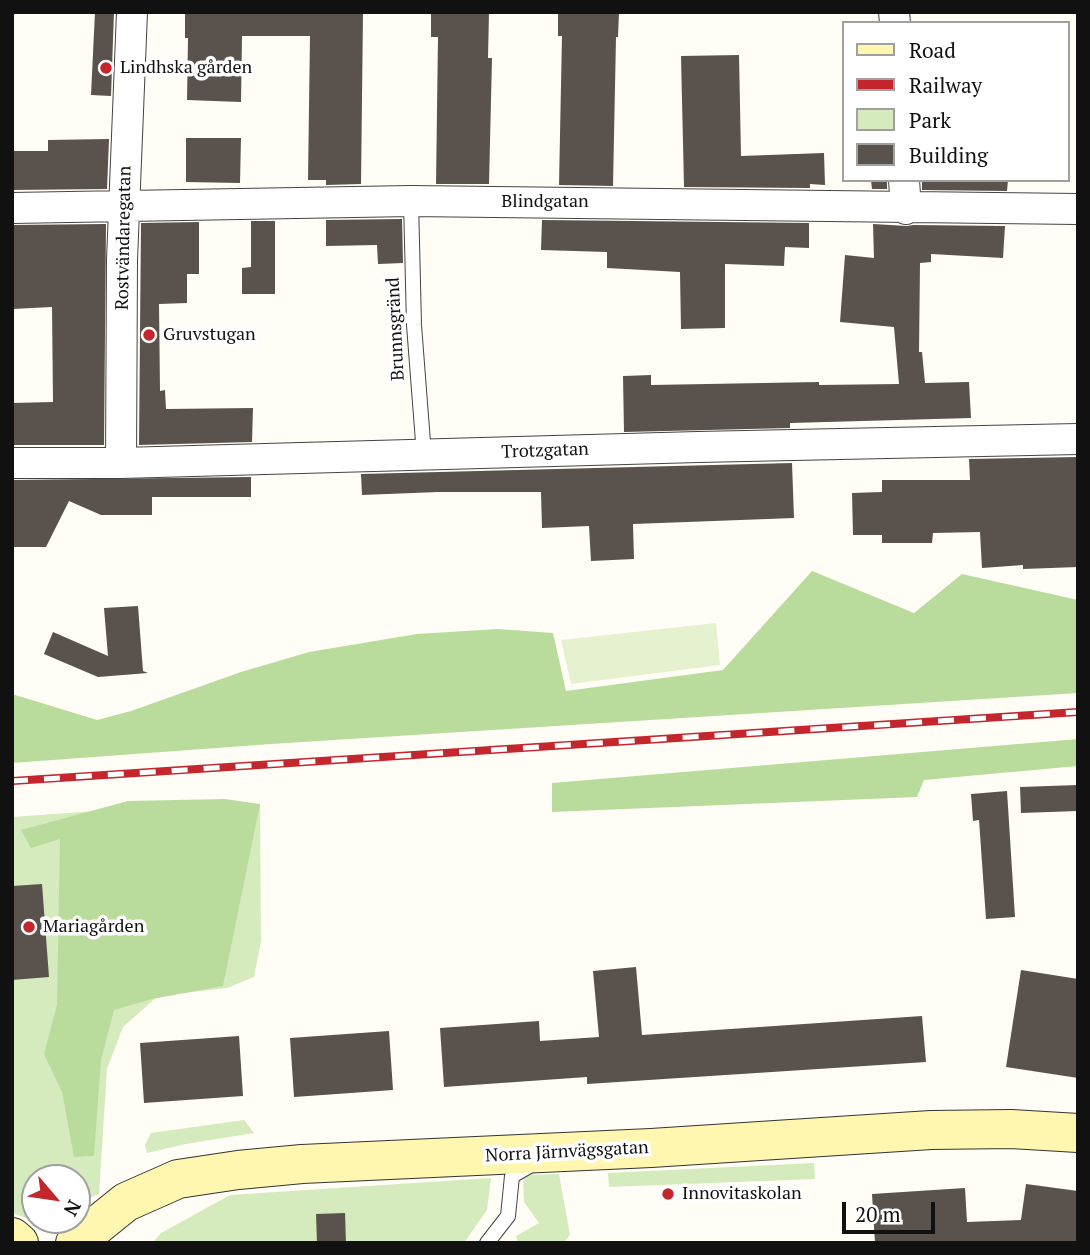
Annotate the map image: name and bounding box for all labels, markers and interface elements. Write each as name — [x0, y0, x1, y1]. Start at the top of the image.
legend — [842, 21, 1069, 182]
text: Road — [909, 36, 956, 64]
place label: Lindhska gården — [120, 57, 252, 79]
marker: Lindhska gården — [98, 60, 114, 76]
text: Railway — [909, 71, 982, 99]
text: Park — [909, 106, 951, 134]
text: Building — [909, 141, 988, 169]
street label: Rostvändaregatan — [112, 166, 136, 310]
street label: Blindgatan — [501, 191, 589, 213]
street label: Brunnsgränd — [383, 277, 409, 381]
place label: Gruvstugan — [163, 324, 256, 346]
marker: Gruvstugan — [141, 327, 157, 343]
street label: Trotzgatan — [501, 439, 589, 463]
place label: Mariagården — [43, 916, 144, 938]
marker: Mariagården — [21, 919, 37, 935]
street label: Norra Järnvägsgatan — [485, 1137, 649, 1167]
north arrow — [21, 1164, 91, 1234]
place label: Innovitaskolan — [682, 1183, 802, 1205]
marker: Innovitaskolan — [660, 1186, 676, 1202]
scale bar — [845, 1188, 938, 1232]
text: N — [59, 1196, 87, 1221]
text: 20 m — [855, 1200, 901, 1228]

